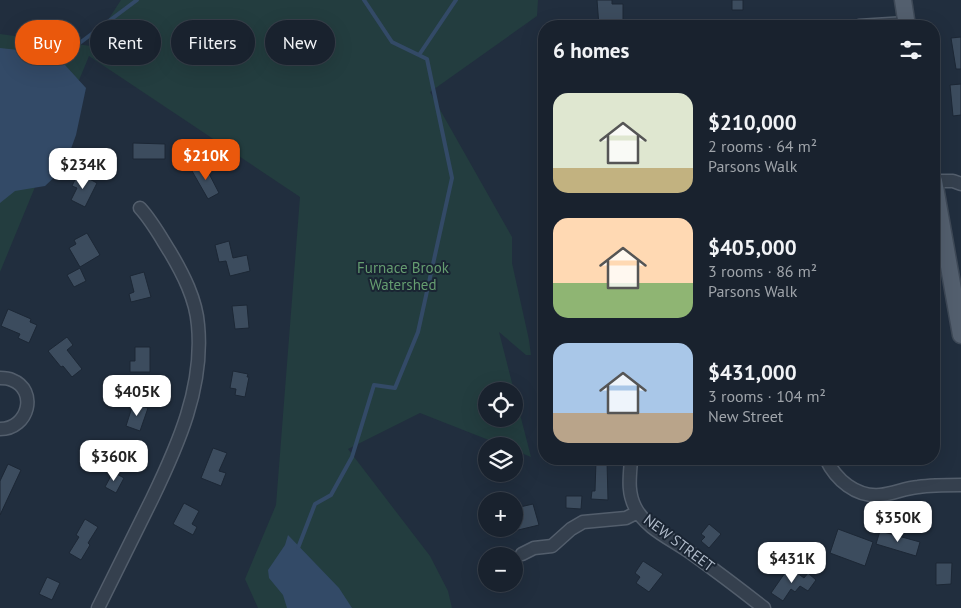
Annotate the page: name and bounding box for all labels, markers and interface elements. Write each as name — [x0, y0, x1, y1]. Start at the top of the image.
chip: Buy — [15, 20, 80, 65]
chip: Rent — [90, 20, 161, 65]
chip: Filters — [171, 20, 255, 65]
chip: New — [265, 20, 335, 65]
icon: filters — [897, 36, 925, 64]
text: 6 homes — [553, 37, 629, 64]
text: $210,000 — [708, 109, 797, 136]
icon: home — [593, 113, 653, 173]
text: 2 rooms · 64 m² — [708, 136, 817, 156]
pin: $210K — [171, 138, 241, 181]
text: $210K — [183, 145, 229, 165]
pin: $234K — [48, 148, 118, 190]
text: $234K — [60, 154, 106, 174]
text: Parsons Walk — [708, 156, 797, 176]
text: $405,000 — [708, 234, 797, 261]
icon: home — [593, 238, 653, 298]
park label: Furnace Brook Watershed — [357, 258, 450, 294]
text: 3 rooms · 86 m² — [708, 261, 817, 281]
text: Parsons Walk — [708, 281, 797, 301]
text: $431,000 — [708, 359, 797, 386]
icon: home — [593, 363, 653, 423]
pin: $405K — [102, 374, 172, 417]
text: $405K — [114, 381, 160, 401]
map controls — [478, 382, 523, 592]
button: locate — [478, 382, 523, 427]
text: 3 rooms · 104 m² — [708, 386, 826, 406]
text: New Street — [708, 406, 783, 426]
button: layers — [478, 437, 523, 482]
pin: $360K — [79, 440, 149, 482]
text: $360K — [91, 446, 137, 466]
button: + — [478, 492, 523, 537]
pin: $350K — [863, 500, 933, 543]
text: $350K — [875, 507, 921, 527]
street label: NEW STREET — [640, 510, 719, 576]
pin: $431K — [757, 542, 827, 584]
button: − — [478, 547, 523, 592]
text: $431K — [769, 548, 815, 568]

